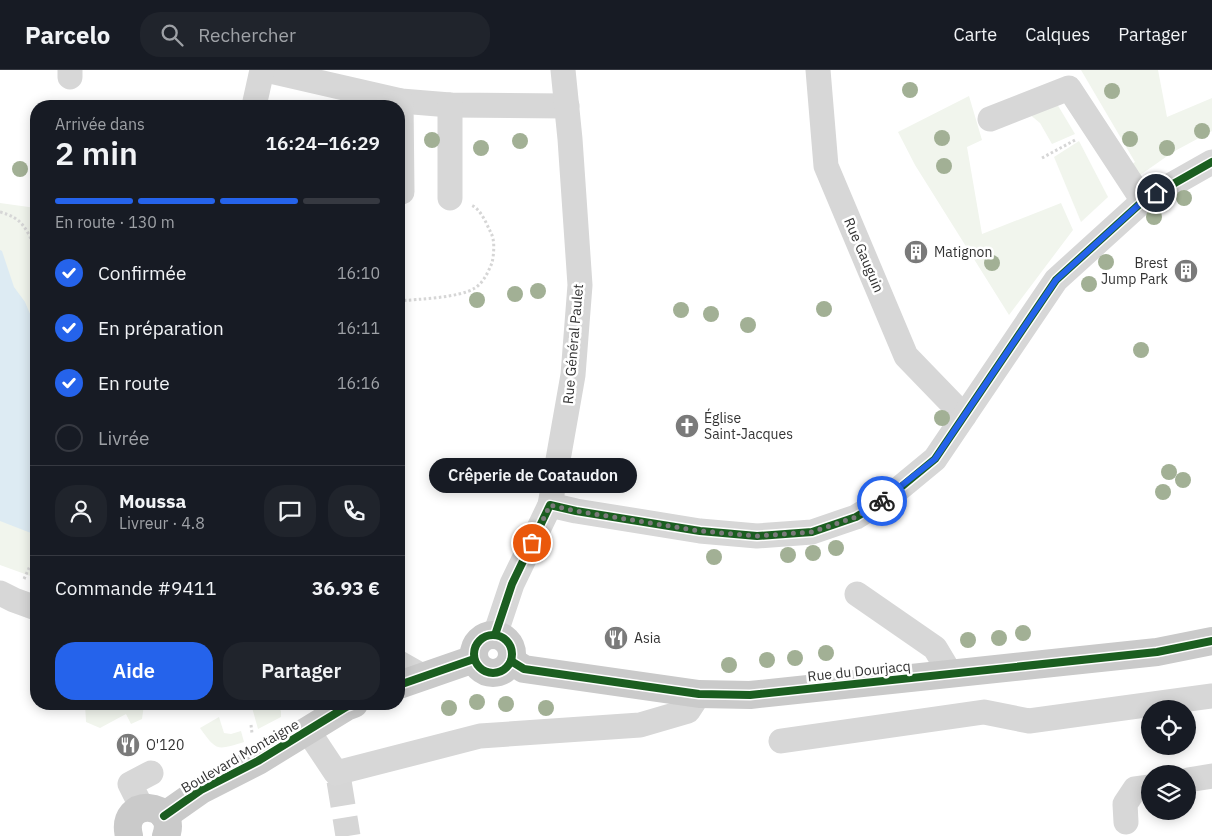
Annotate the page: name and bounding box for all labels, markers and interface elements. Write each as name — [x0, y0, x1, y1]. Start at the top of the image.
search box — [140, 12, 490, 57]
text: Parcelo — [25, 19, 110, 51]
icon: search — [158, 21, 186, 49]
text: Rechercher — [198, 23, 296, 47]
text: Carte — [954, 23, 997, 46]
text: Calques — [1025, 23, 1090, 46]
text: Partager — [1118, 23, 1187, 46]
text: Arrivée dans — [55, 114, 145, 134]
text: 16:24–16:29 — [266, 131, 380, 155]
text: 2 min — [55, 132, 138, 174]
pin — [1135, 172, 1177, 214]
icon: home — [1142, 179, 1170, 207]
text: En route · 130 m — [55, 212, 175, 232]
street label: Rue Gauguin — [840, 215, 888, 295]
building icon: Matignon — [903, 239, 929, 265]
place label: Matignon — [934, 243, 992, 261]
place label: Brest Jump Park — [1101, 254, 1169, 288]
building icon: Brest Jump Park — [1173, 258, 1199, 284]
icon: check — [55, 259, 83, 287]
text: Confirmée — [98, 261, 186, 285]
text: 16:10 — [337, 263, 380, 283]
street label: Rue Général Paulet — [559, 283, 587, 405]
icon: check — [55, 314, 83, 342]
text: En préparation — [98, 316, 224, 340]
text: 16:11 — [337, 318, 380, 338]
icon: check — [55, 369, 83, 397]
text: En route — [98, 371, 170, 395]
text: 16:16 — [337, 373, 380, 393]
place label: Église Saint-Jacques — [704, 408, 793, 443]
church icon: Église Saint-Jacques — [674, 413, 700, 439]
text: Livrée — [98, 426, 149, 450]
callout: Crêperie de Coataudon — [428, 458, 636, 493]
text: Crêperie de Coataudon — [448, 465, 618, 485]
courier — [857, 476, 907, 526]
button: person — [55, 485, 107, 537]
button: chat — [264, 485, 316, 537]
button: phone — [328, 485, 380, 537]
icon: bike — [868, 487, 896, 515]
text: Moussa — [119, 489, 186, 513]
text: Livreur · 4.8 — [119, 513, 205, 533]
pin — [511, 522, 553, 564]
icon: bag — [518, 529, 546, 557]
text: Commande #9411 — [55, 576, 217, 600]
text: 36.93 € — [312, 576, 380, 600]
restaurant icon: Asia — [603, 625, 629, 651]
place label: Asia — [634, 629, 661, 647]
button: Aide — [55, 642, 213, 700]
button: Partager — [223, 642, 380, 700]
street label: Rue du Dourjacq — [807, 657, 911, 685]
map controls — [1141, 700, 1196, 820]
button: locate — [1141, 700, 1196, 755]
street label: Boulevard Montaigne — [178, 715, 302, 797]
restaurant icon: O'120 — [115, 732, 141, 758]
place label: O'120 — [146, 736, 184, 754]
button: layers — [1141, 765, 1196, 820]

